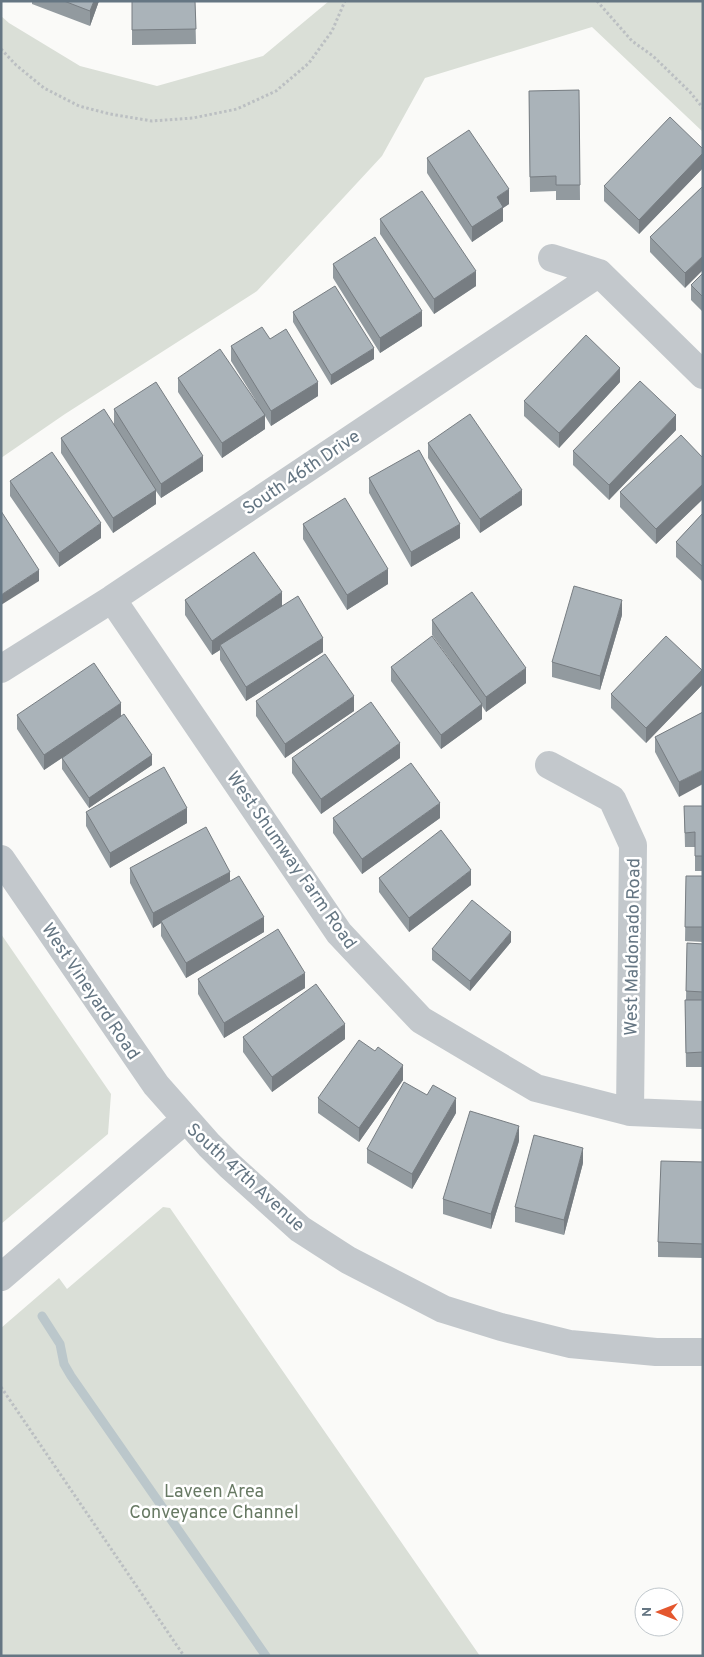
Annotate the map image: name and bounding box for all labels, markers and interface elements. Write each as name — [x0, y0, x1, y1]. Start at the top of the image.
street label: South 46th Drive — [239, 425, 365, 521]
street label: West Shumway Farm Road — [221, 767, 361, 954]
street label: West Maldonado Road — [620, 858, 647, 1036]
street label: West Vineyard Road — [35, 919, 144, 1065]
street label: South 47th Avenue — [181, 1119, 309, 1237]
park label: Laveen Area Conveyance Channel — [129, 1481, 299, 1525]
north arrow — [634, 1587, 684, 1637]
text: N — [639, 1607, 656, 1617]

